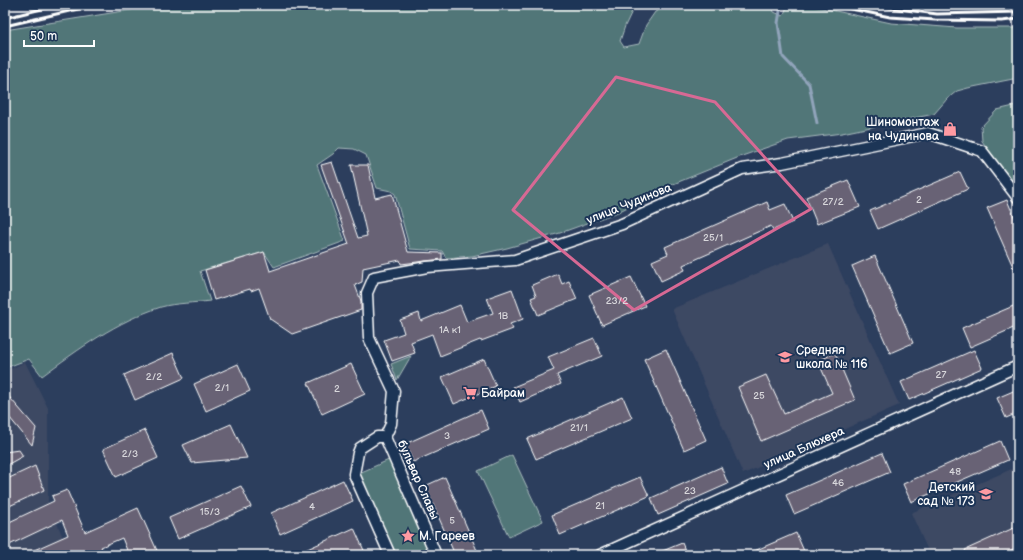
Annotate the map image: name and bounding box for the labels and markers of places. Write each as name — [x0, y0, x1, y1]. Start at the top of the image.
place label: Шиномонтаж на Чудинова — [866, 115, 940, 144]
shop icon: Шиномонтаж на Чудинова — [942, 121, 958, 137]
place label: Средняя школа № 116 — [796, 343, 867, 372]
school or university icon: Средняя школа № 116 — [777, 349, 793, 365]
supermarket icon: Байрам — [462, 385, 478, 401]
place label: Байрам — [481, 386, 525, 401]
place label: Детский сад № 173 — [917, 480, 975, 509]
school or university icon: Детский сад № 173 — [978, 486, 994, 502]
place icon: М. Гареев — [400, 528, 416, 544]
place label: М. Гареев — [419, 529, 475, 544]

